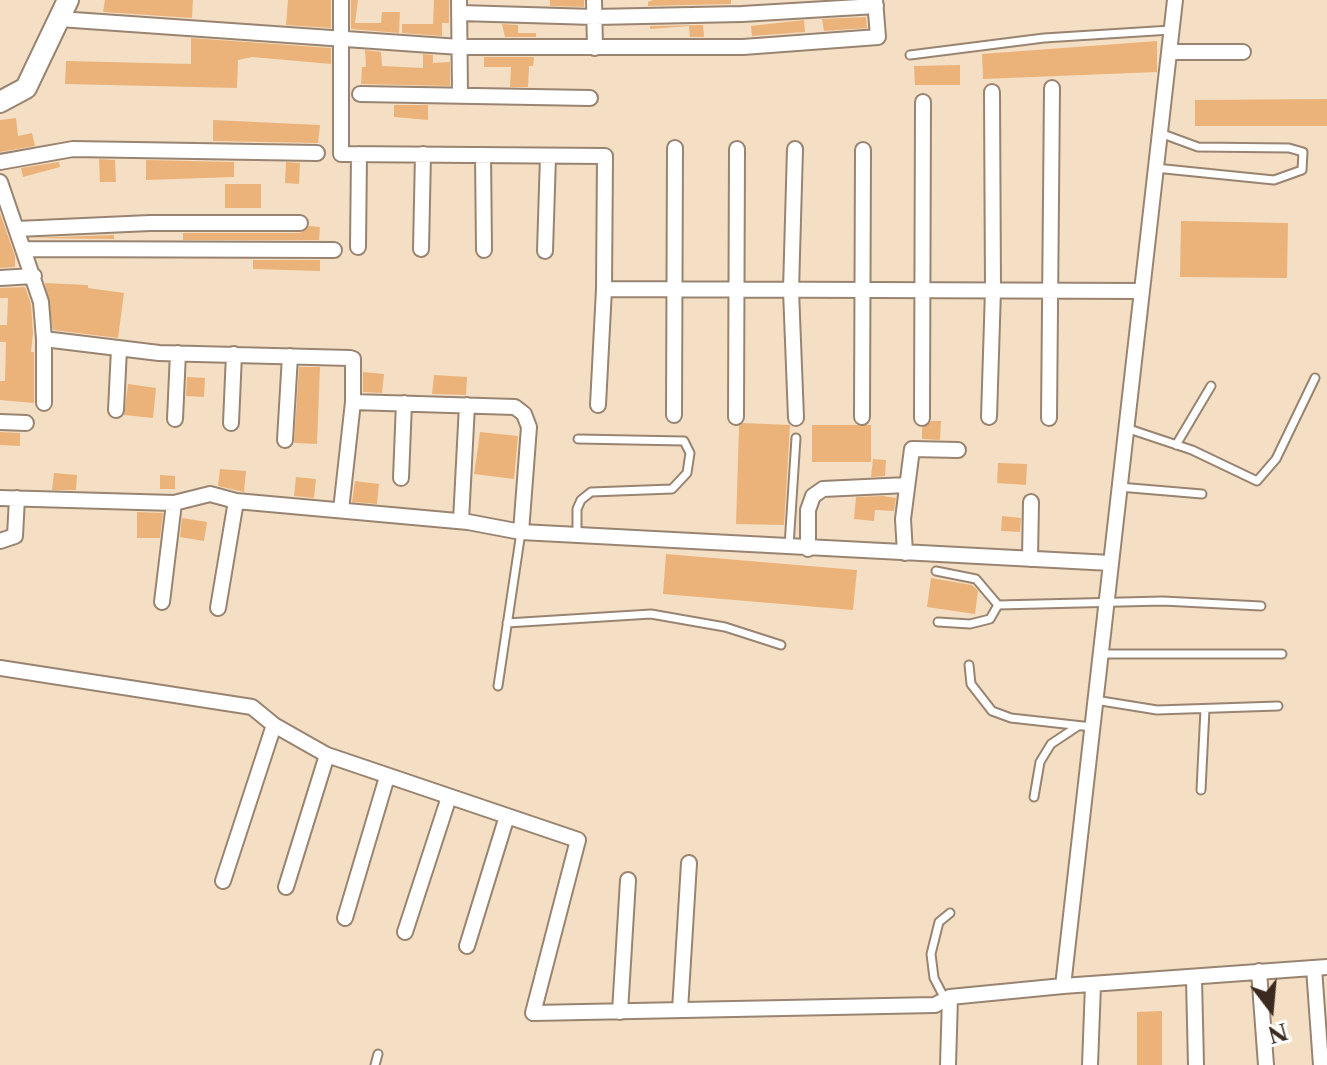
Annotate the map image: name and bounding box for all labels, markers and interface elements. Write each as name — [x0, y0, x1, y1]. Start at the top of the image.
north arrow — [1231, 969, 1311, 1049]
text: N — [1265, 1017, 1291, 1048]

